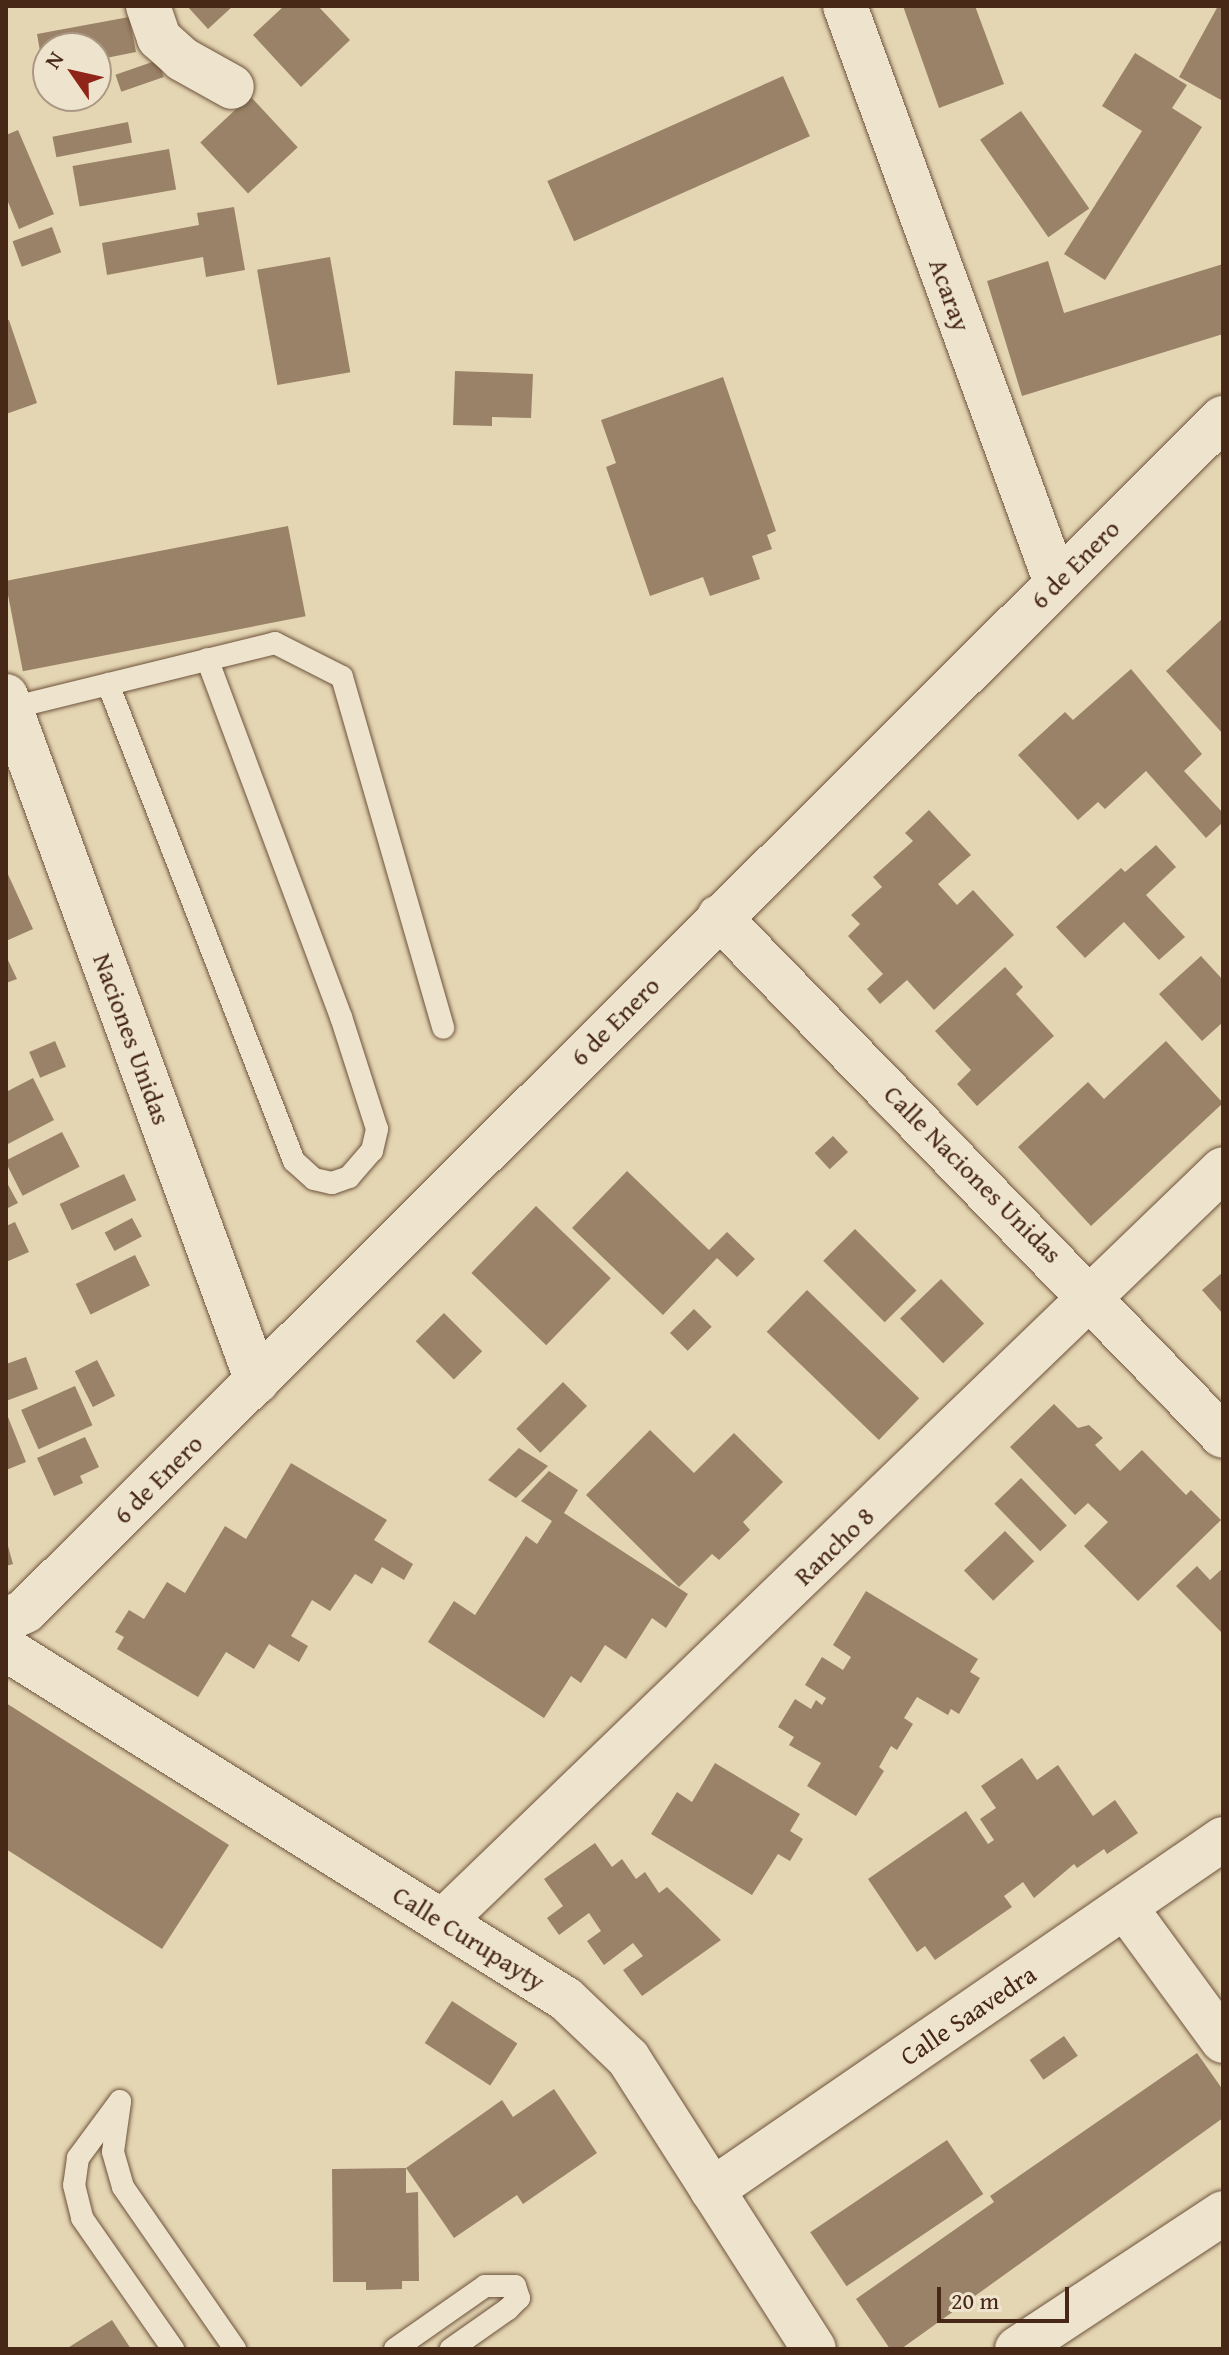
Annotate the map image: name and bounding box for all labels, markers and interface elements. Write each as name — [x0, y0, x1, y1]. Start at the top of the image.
north arrow — [32, 32, 112, 112]
text: N — [36, 45, 71, 75]
street label: Acaray — [922, 254, 978, 336]
street label: 6 de Enero — [1024, 513, 1126, 615]
street label: Naciones Unidas — [87, 949, 177, 1129]
street label: 6 de Enero — [564, 970, 666, 1072]
street label: Calle Naciones Unidas — [878, 1079, 1068, 1269]
street label: 6 de Enero — [107, 1428, 209, 1530]
street label: Rancho 8 — [788, 1500, 880, 1592]
street label: Calle Curupayty — [387, 1879, 551, 1997]
street label: Calle Saavedra — [894, 1958, 1042, 2072]
scale bar — [941, 2271, 1073, 2321]
text: 20 m — [951, 2283, 999, 2318]

